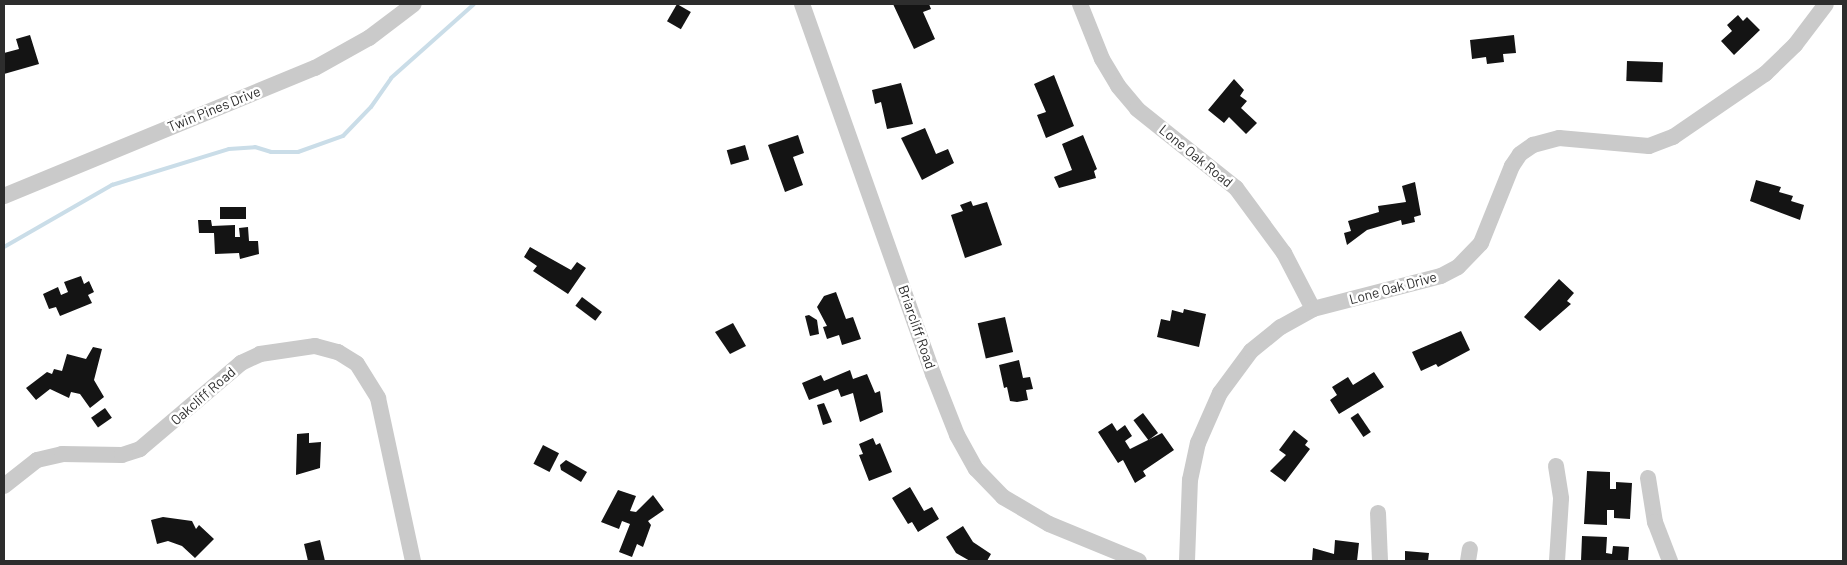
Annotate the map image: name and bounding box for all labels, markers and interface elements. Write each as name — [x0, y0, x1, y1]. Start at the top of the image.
street label: Twin Pines Drive — [165, 83, 263, 135]
street label: Lone Oak Road — [1156, 121, 1236, 191]
street label: Lone Oak Drive — [1347, 268, 1439, 308]
street label: Briarcliff Road — [895, 283, 939, 371]
street label: Oakcliff Road — [167, 363, 239, 429]

